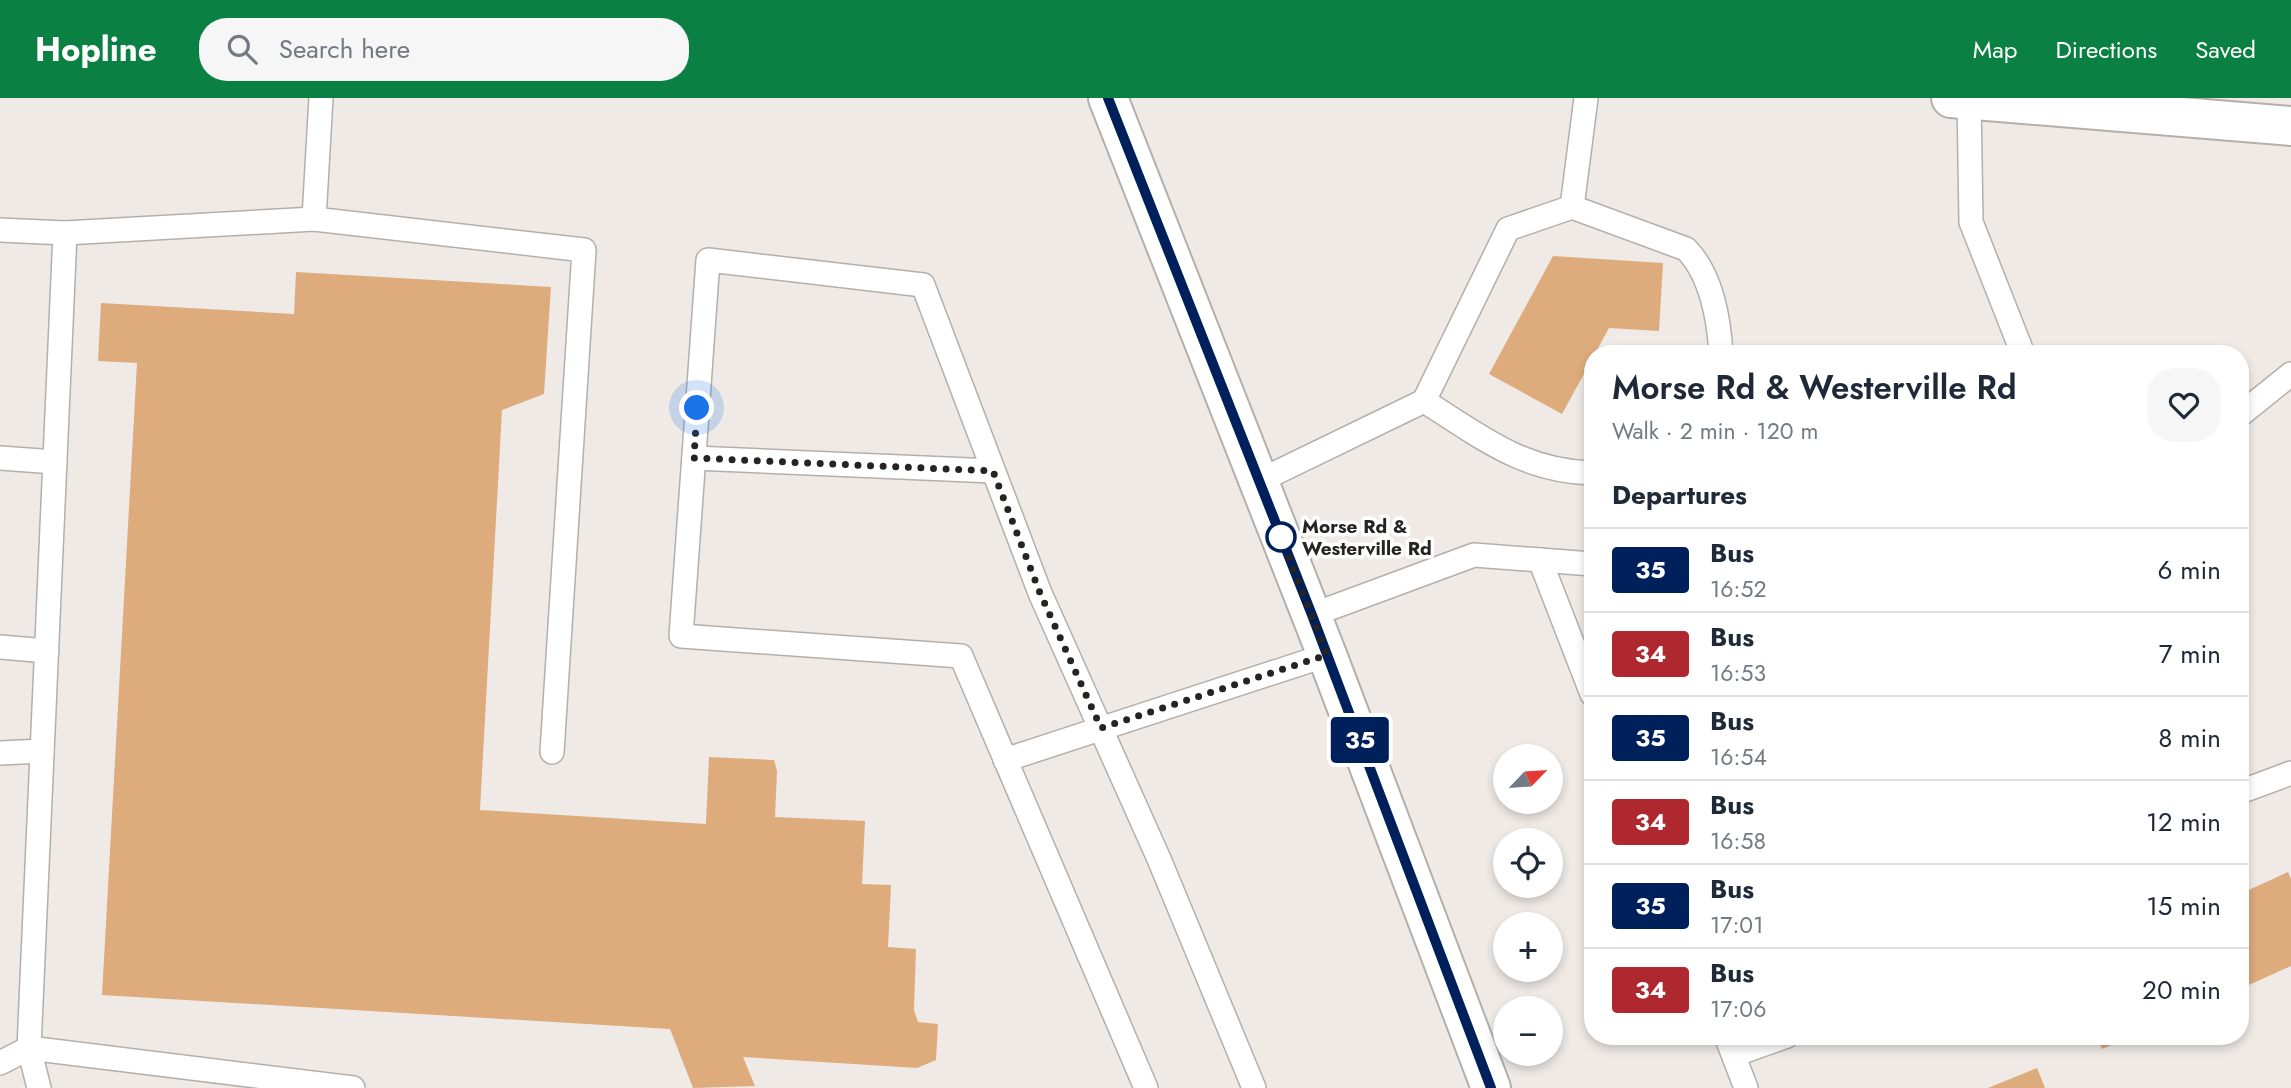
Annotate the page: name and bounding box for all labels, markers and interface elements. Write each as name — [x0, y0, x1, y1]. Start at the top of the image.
search box — [199, 18, 689, 81]
text: Hopline — [35, 26, 157, 73]
icon: search — [223, 30, 261, 68]
text: Search here — [279, 30, 410, 68]
text: Map — [1973, 32, 2018, 67]
text: Directions — [2056, 32, 2157, 67]
text: Saved — [2195, 32, 2256, 67]
text: Morse Rd & Westerville Rd — [1612, 364, 2017, 411]
button: heart — [2147, 368, 2221, 442]
your location — [679, 390, 714, 425]
text: Walk · 2 min · 120 m — [1612, 414, 1818, 448]
text: Departures — [1612, 476, 1747, 514]
place label: Morse Rd & Westerville Rd — [1302, 513, 1432, 562]
marker: Morse Rd & Westerville Rd — [1266, 522, 1296, 552]
text: Bus — [1710, 534, 1754, 572]
text: 6 min — [2158, 551, 2221, 589]
text: 35 — [1635, 552, 1666, 587]
text: 16:52 — [1710, 572, 1767, 606]
text: Bus — [1710, 618, 1754, 656]
text: 7 min — [2159, 635, 2221, 673]
text: 34 — [1635, 636, 1666, 671]
text: 16:53 — [1710, 656, 1766, 690]
text: Bus — [1710, 702, 1754, 740]
line badge: 35 — [1328, 717, 1392, 763]
text: 8 min — [2158, 719, 2221, 757]
text: 35 — [1635, 720, 1666, 755]
text: 35 — [1345, 722, 1375, 757]
text: 16:54 — [1710, 740, 1767, 774]
north arrow — [1493, 744, 1563, 814]
map controls — [1493, 744, 1563, 1066]
text: Bus — [1710, 786, 1754, 824]
text: 12 min — [2146, 803, 2221, 841]
text: 34 — [1635, 804, 1666, 839]
text: 16:58 — [1710, 824, 1766, 858]
button: locate — [1493, 828, 1563, 898]
text: Bus — [1710, 870, 1754, 908]
text: 15 min — [2146, 887, 2221, 925]
text: 35 — [1635, 888, 1666, 923]
text: 17:01 — [1710, 908, 1763, 942]
button: + — [1493, 912, 1563, 982]
text: Bus — [1710, 954, 1754, 992]
text: 20 min — [2142, 971, 2221, 1009]
text: 34 — [1635, 972, 1666, 1007]
text: 17:06 — [1710, 992, 1766, 1026]
button: − — [1493, 996, 1563, 1066]

